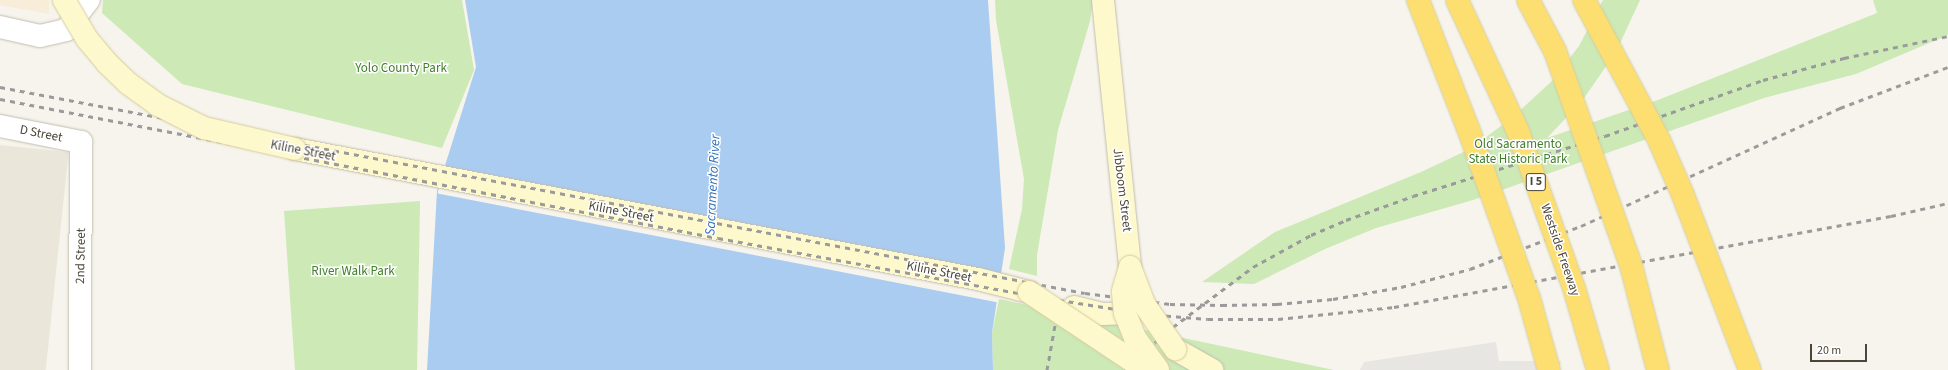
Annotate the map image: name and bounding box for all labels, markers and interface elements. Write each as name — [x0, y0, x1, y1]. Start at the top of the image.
park label: Yolo County Park — [355, 60, 447, 76]
street label: D Street — [18, 122, 64, 146]
water label: Sacramento River — [702, 134, 724, 236]
street label: Kiline Street — [269, 137, 337, 165]
park label: Old Sacramento State Historic Park — [1468, 137, 1568, 168]
street label: Jibboom Street — [1109, 147, 1135, 233]
road number: I 5 — [1525, 172, 1547, 192]
street label: Kiline Street — [587, 198, 655, 226]
street label: Westside Freeway — [1537, 202, 1583, 298]
street label: 2nd Street — [73, 228, 89, 284]
street label: Kiline Street — [905, 258, 973, 286]
park label: River Walk Park — [311, 263, 395, 279]
scale bar — [1812, 336, 1869, 362]
text: 20 m — [1817, 342, 1841, 359]

